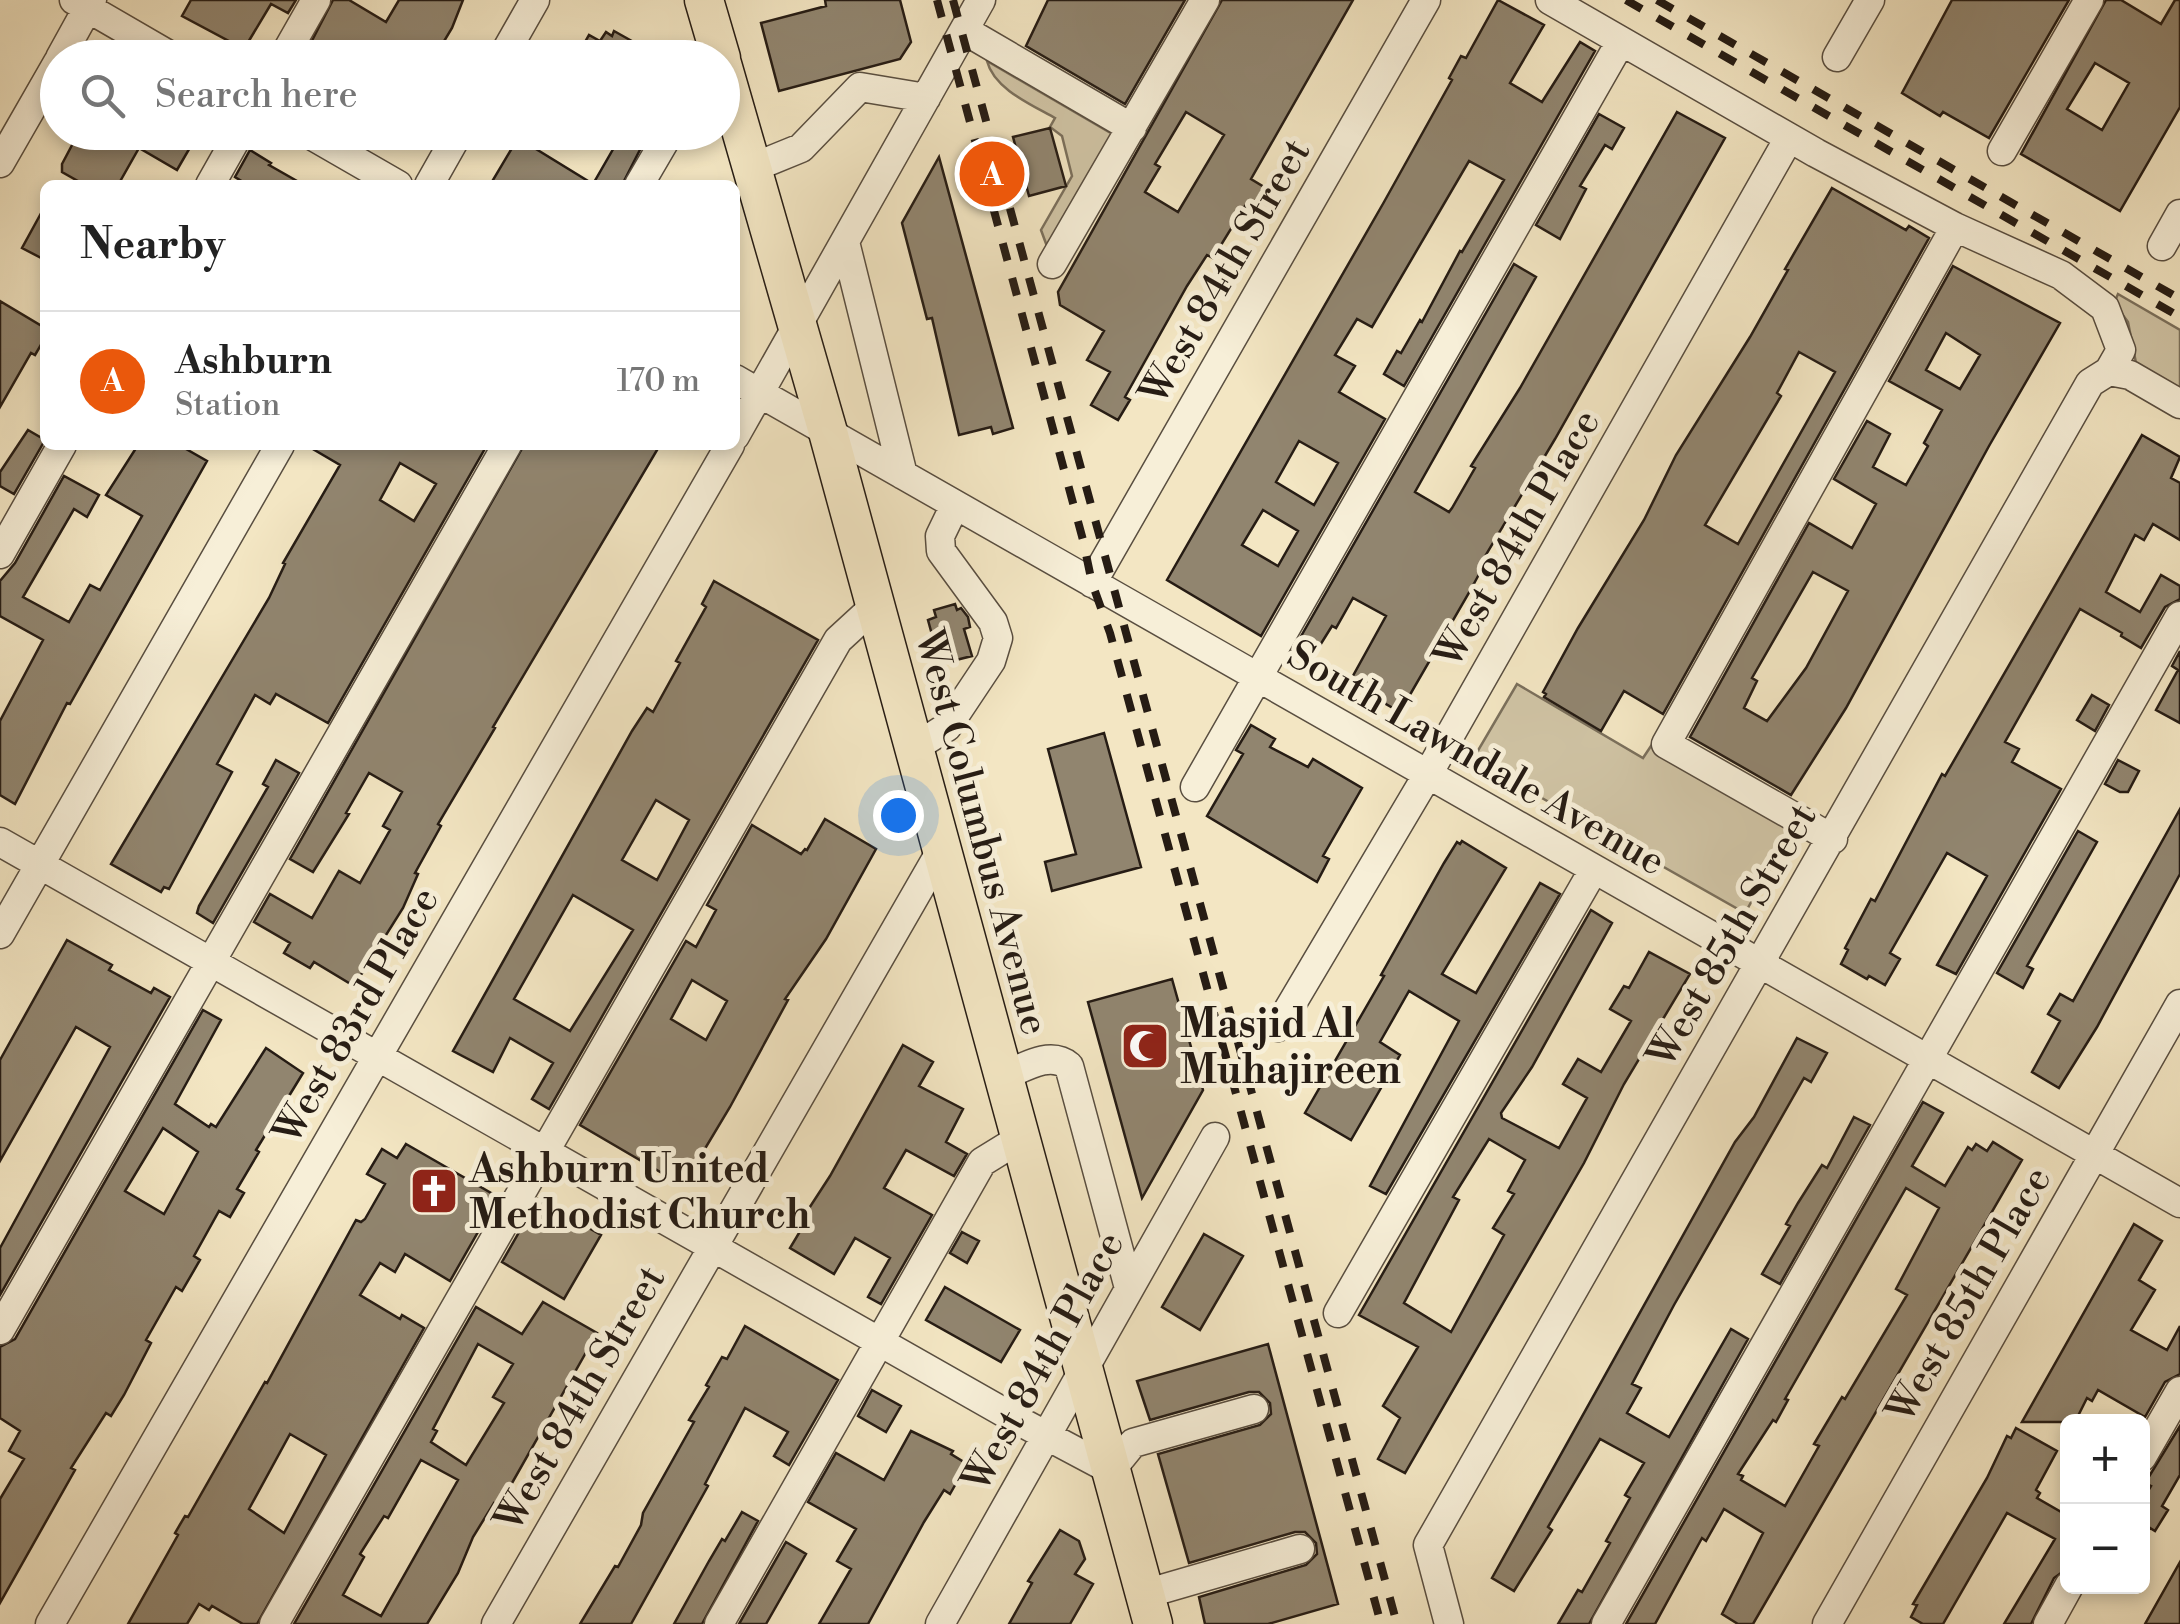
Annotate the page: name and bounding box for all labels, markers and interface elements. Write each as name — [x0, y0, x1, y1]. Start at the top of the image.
search box — [40, 40, 740, 150]
icon: search — [75, 68, 130, 123]
text: Search here — [155, 72, 358, 119]
street label: West 84th Street — [1128, 130, 1322, 415]
pin: A — [960, 136, 1024, 212]
text: Nearby — [80, 219, 225, 272]
text: Ashburn — [175, 338, 332, 385]
text: A — [101, 361, 124, 401]
text: 170 m — [617, 361, 700, 401]
text: Station — [175, 385, 280, 425]
street label: West 84th Place — [1423, 401, 1612, 679]
street label: West Columbus Avenue — [902, 623, 1059, 1040]
street label: South Lawndale Avenue — [1278, 630, 1674, 887]
your location — [873, 790, 924, 841]
street label: West 85th Street — [1636, 795, 1828, 1078]
street label: West 83rd Place — [262, 879, 451, 1155]
place label: Masjid Al Muhajireen — [1180, 1000, 1401, 1096]
mosque icon: Masjid Al Muhajireen — [1119, 1020, 1171, 1072]
place label: Ashburn United Methodist Church — [468, 1145, 810, 1241]
street label: West 85th Place — [1875, 1158, 2063, 1434]
church icon: Ashburn United Methodist Church — [408, 1165, 460, 1217]
street label: West 84th Place — [951, 1223, 1136, 1503]
street label: West 84th Street — [483, 1257, 677, 1542]
map controls — [2060, 1414, 2150, 1594]
button: + — [2060, 1414, 2150, 1504]
button: − — [2060, 1504, 2150, 1594]

